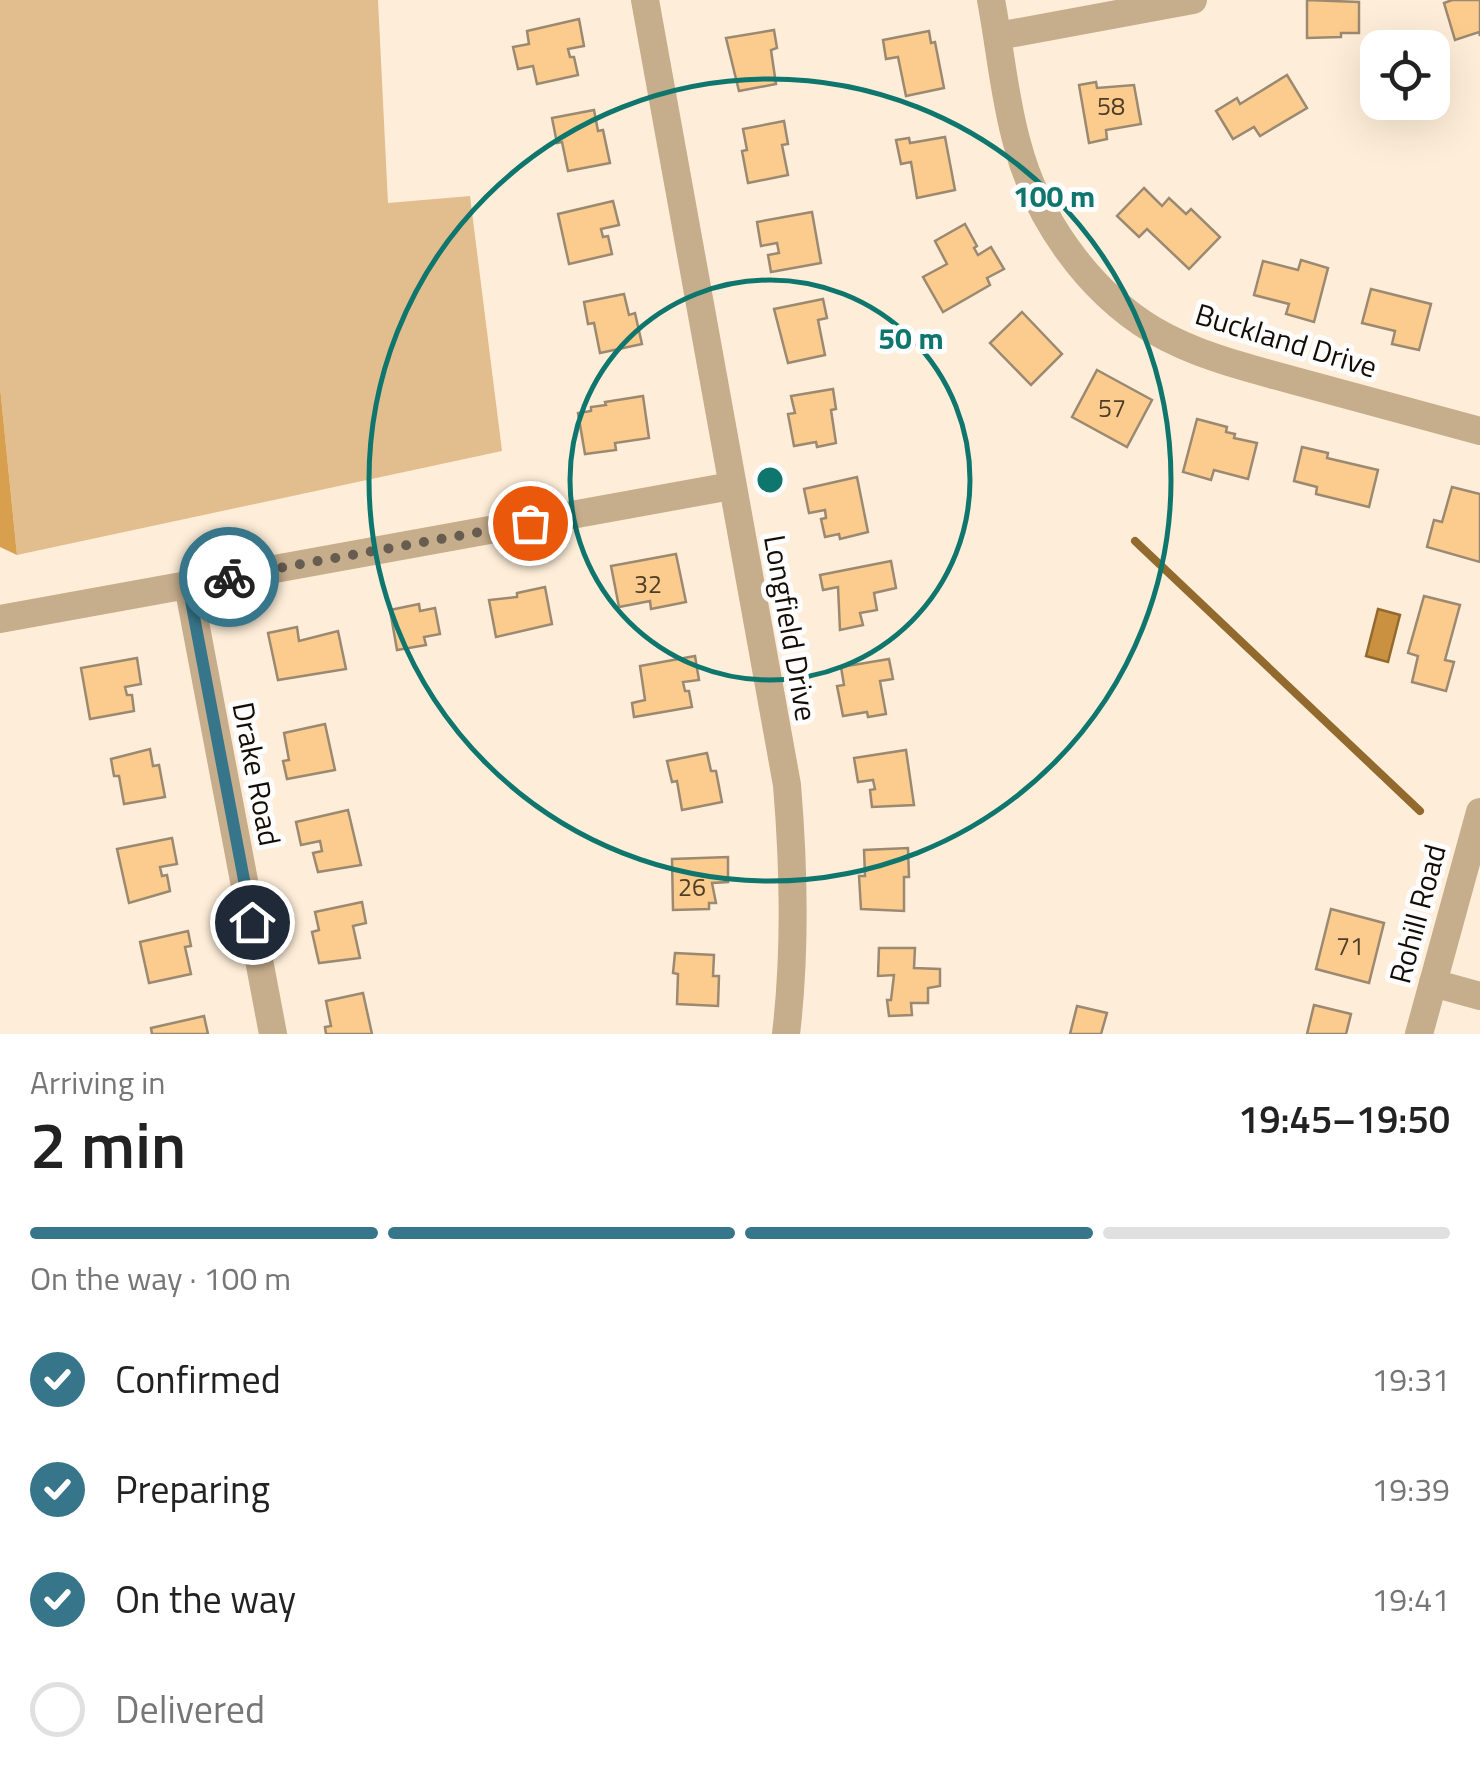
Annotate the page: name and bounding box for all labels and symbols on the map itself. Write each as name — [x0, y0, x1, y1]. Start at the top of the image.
house number: 58 — [1097, 87, 1125, 125]
text: 100 m — [1013, 173, 1095, 219]
street label: Buckland Drive — [1190, 291, 1383, 390]
text: 50 m — [878, 315, 944, 361]
house number: 57 — [1098, 389, 1126, 427]
centre of rings — [752, 462, 788, 498]
pin — [488, 481, 573, 566]
courier — [179, 527, 279, 627]
street label: Longfield Drive — [752, 531, 830, 725]
house number: 32 — [634, 565, 662, 603]
street label: Drake Road — [221, 698, 293, 850]
street label: Rohill Road — [1376, 839, 1458, 988]
house number: 26 — [678, 868, 706, 906]
pin — [210, 880, 295, 965]
house number: 71 — [1336, 927, 1364, 965]

